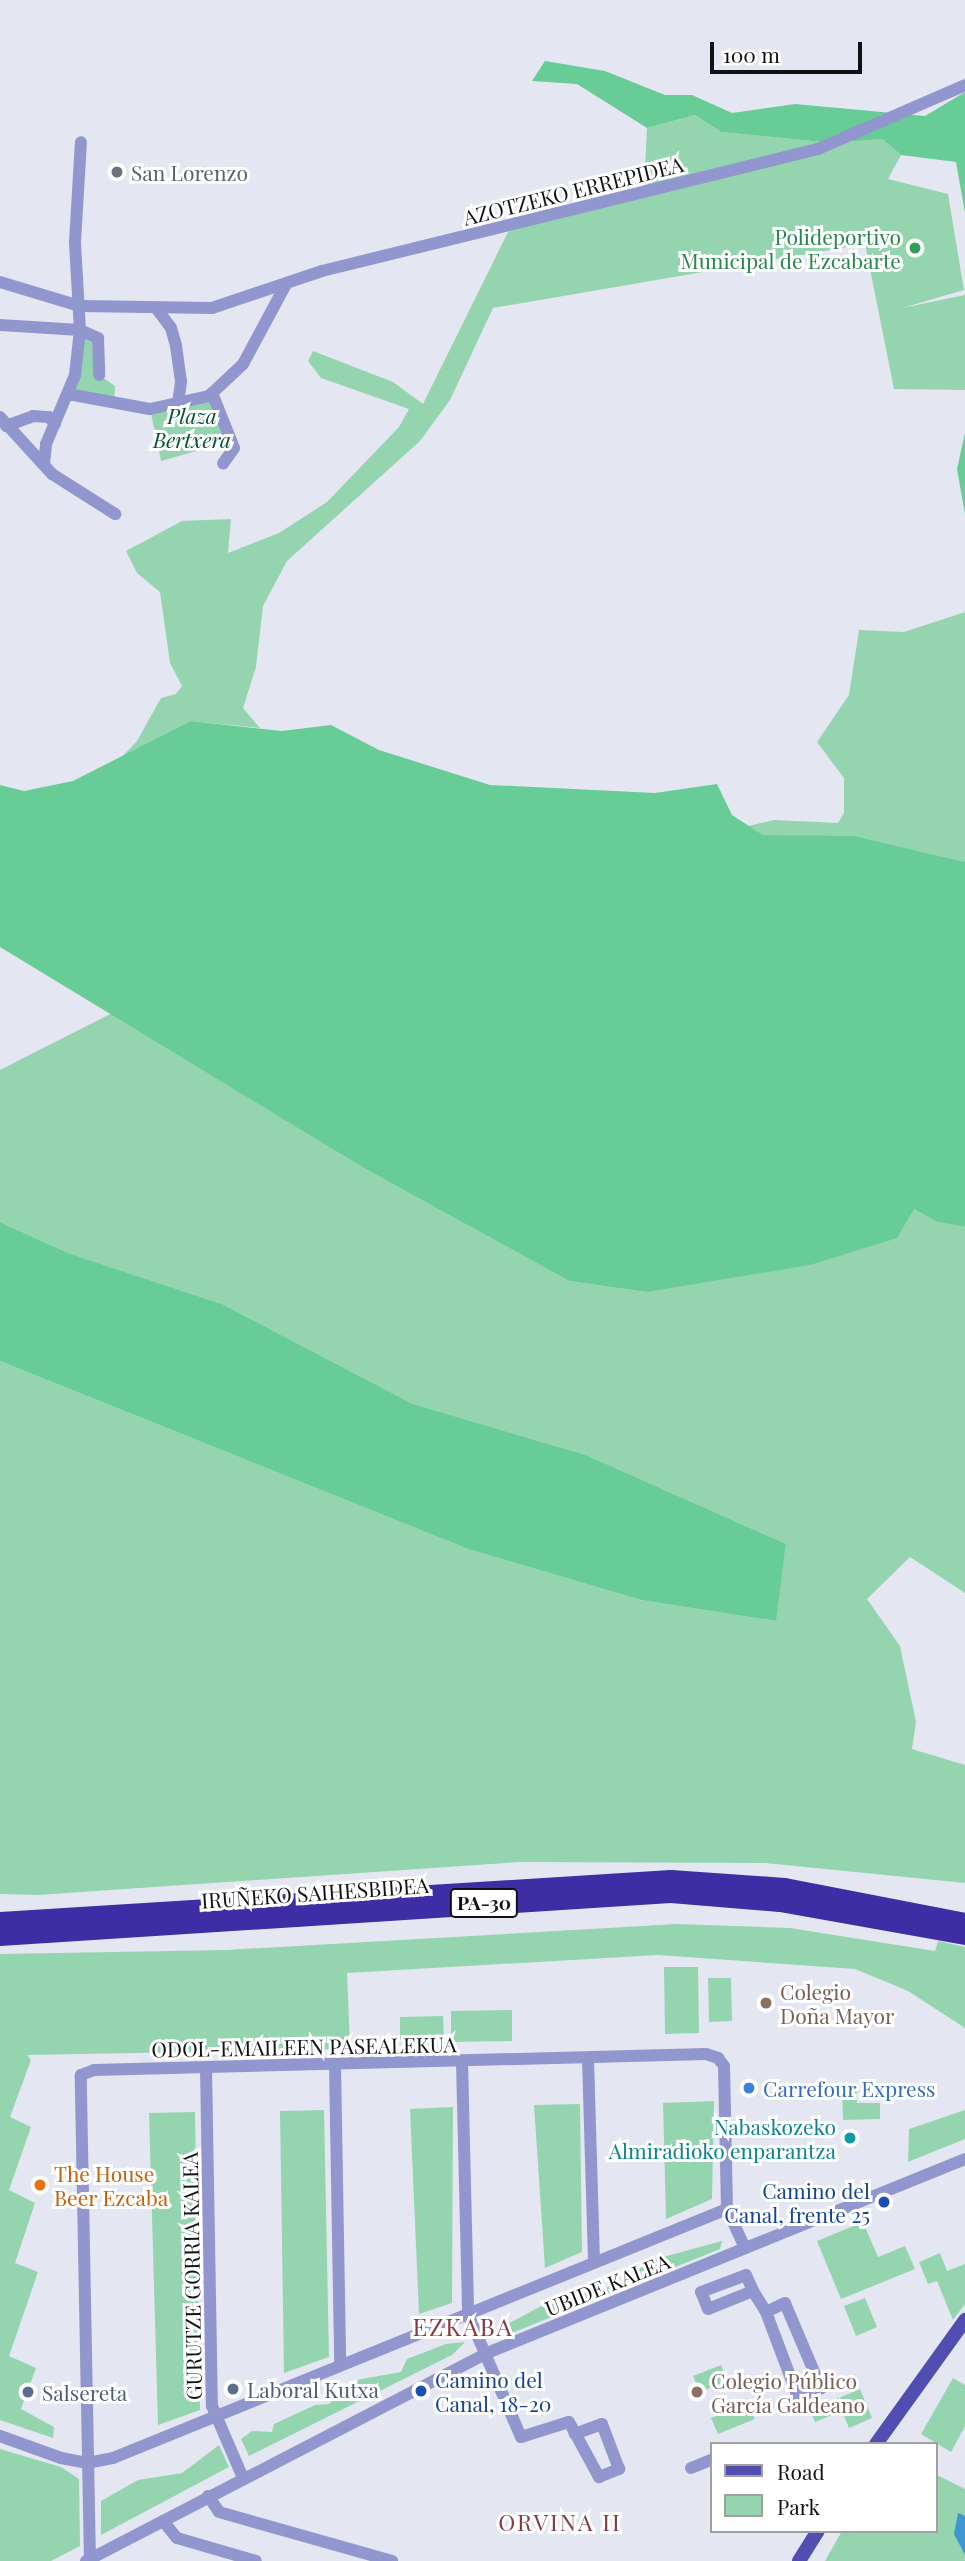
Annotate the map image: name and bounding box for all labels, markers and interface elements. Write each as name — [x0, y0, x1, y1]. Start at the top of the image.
scale bar — [713, 28, 865, 72]
text: 100 m — [723, 40, 780, 68]
street label: AZOTZEKO ERREPIDEA — [460, 150, 686, 230]
place label: San Lorenzo — [131, 159, 248, 185]
marker: San Lorenzo — [109, 164, 125, 180]
place label: Polideportivo Municipal de Ezcabarte — [681, 223, 901, 273]
marker: Polideportivo Municipal de Ezcabarte — [907, 240, 923, 256]
park label: Plaza Bertxera — [153, 402, 231, 452]
street label: IRUÑEKO SAIHESBIDEA — [200, 1871, 430, 1913]
road number: PA-30 — [449, 1887, 519, 1918]
place label: Colegio Doña Mayor — [780, 1978, 895, 2028]
marker: Colegio Doña Mayor — [758, 1995, 774, 2011]
street label: ODOL-EMAILEEN PASEALEKUA — [151, 2031, 457, 2061]
place label: Carrefour Express — [763, 2075, 936, 2101]
marker: Carrefour Express — [741, 2080, 757, 2096]
place label: Nabaskozeko Almiradioko enparantza — [609, 2113, 836, 2163]
marker: Nabaskozeko Almiradioko enparantza — [842, 2130, 858, 2146]
street label: GURUTZE GORRIA KALEA — [176, 2152, 206, 2400]
place label: The House Beer Ezcaba — [54, 2160, 169, 2210]
marker: The House Beer Ezcaba — [32, 2177, 48, 2193]
place label: Camino del Canal, frente 25 — [724, 2177, 870, 2227]
marker: Camino del Canal, frente 25 — [876, 2194, 892, 2210]
street label: UBIDE KALEA — [541, 2248, 673, 2320]
district label: EZKABA — [413, 2313, 513, 2341]
place label: Camino del Canal, 18-20 — [435, 2366, 551, 2416]
place label: Colegio Público García Galdeano — [711, 2367, 865, 2417]
place label: Laboral Kutxa — [247, 2376, 379, 2402]
place label: Salsereta — [42, 2379, 127, 2405]
marker: Laboral Kutxa — [225, 2381, 241, 2397]
marker: Camino del Canal, 18-20 — [413, 2383, 429, 2399]
marker: Salsereta — [20, 2384, 36, 2400]
marker: Colegio Público García Galdeano — [689, 2384, 705, 2400]
legend — [710, 2442, 937, 2533]
text: Road — [777, 2457, 825, 2485]
text: Park — [777, 2492, 820, 2520]
district label: ORVINA II — [499, 2508, 621, 2536]

